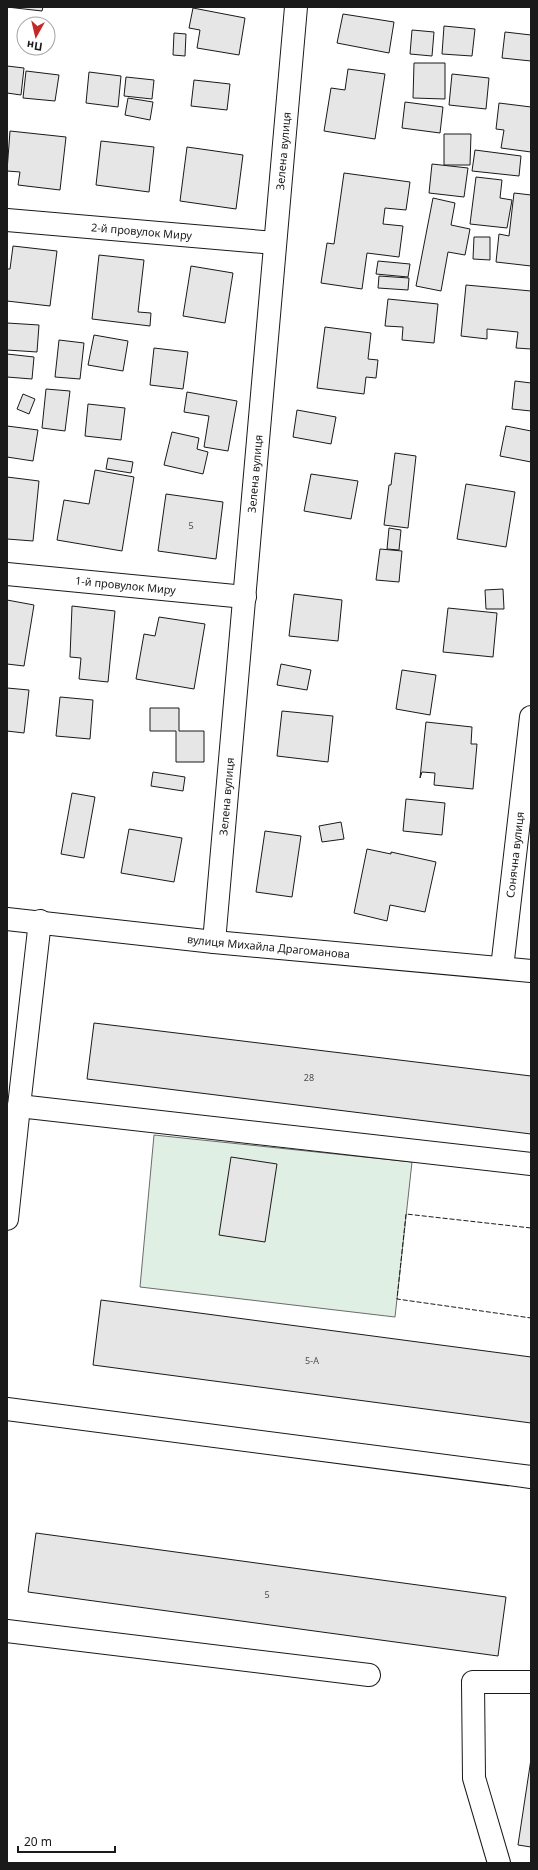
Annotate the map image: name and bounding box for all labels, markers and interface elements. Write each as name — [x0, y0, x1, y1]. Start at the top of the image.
north arrow — [16, 16, 56, 56]
text: Пн — [26, 38, 43, 55]
street label: Зелена вулиця — [272, 111, 294, 191]
street label: 2-й провулок Миру — [90, 219, 193, 243]
street label: Зелена вулиця — [244, 434, 265, 513]
house number: 5 — [188, 519, 194, 532]
street label: 1-й провулок Миру — [74, 573, 177, 597]
street label: Зелена вулиця — [215, 757, 237, 836]
street label: Сонячна вулиця — [502, 811, 527, 899]
street label: вулиця Михайла Драгоманова — [186, 931, 351, 961]
house number: 28 — [304, 1071, 314, 1084]
house number: 5-А — [305, 1354, 319, 1367]
house number: 5 — [264, 1588, 270, 1601]
scale bar — [18, 1828, 115, 1854]
text: 20 m — [24, 1833, 52, 1850]

